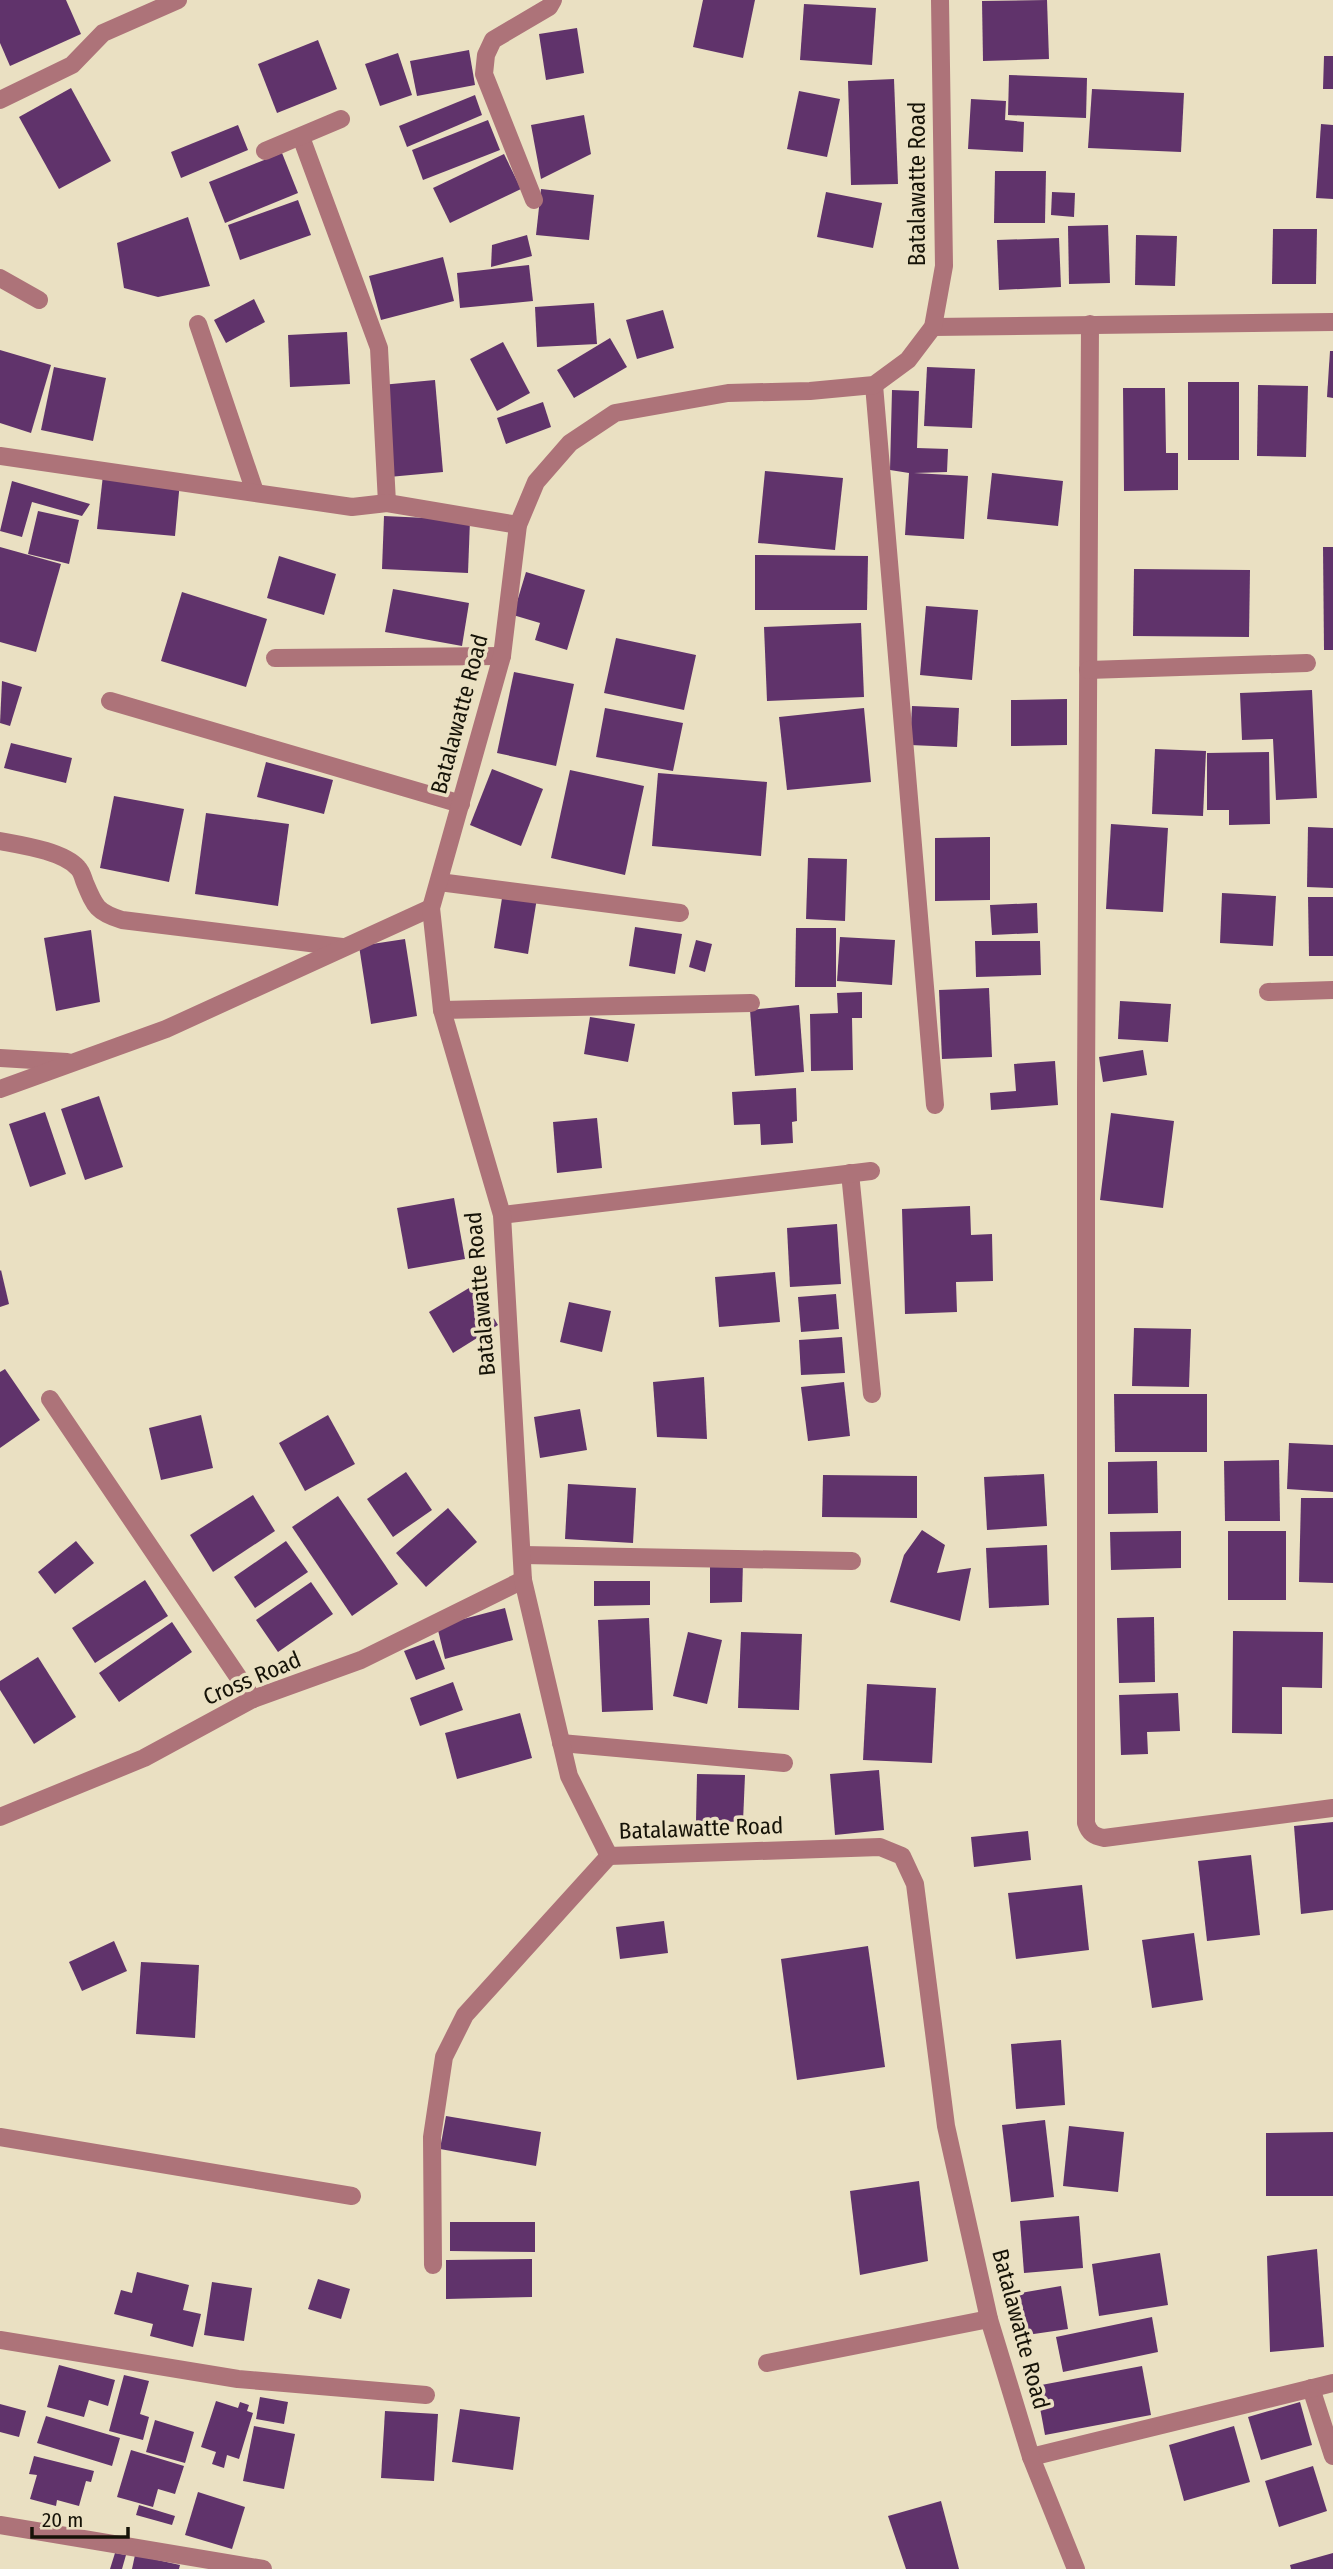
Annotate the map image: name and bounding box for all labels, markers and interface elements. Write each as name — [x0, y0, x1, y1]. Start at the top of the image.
street label: Batalawatte Road — [903, 102, 931, 266]
street label: Batalawatte Road — [424, 631, 494, 797]
street label: Batalawatte Road — [459, 1211, 501, 1377]
street label: Cross Road — [199, 1645, 305, 1711]
street label: Batalawatte Road — [618, 1811, 784, 1845]
street label: Batalawatte Road — [986, 2246, 1056, 2412]
scale bar — [32, 2496, 128, 2540]
text: 20 m — [42, 2507, 83, 2533]

